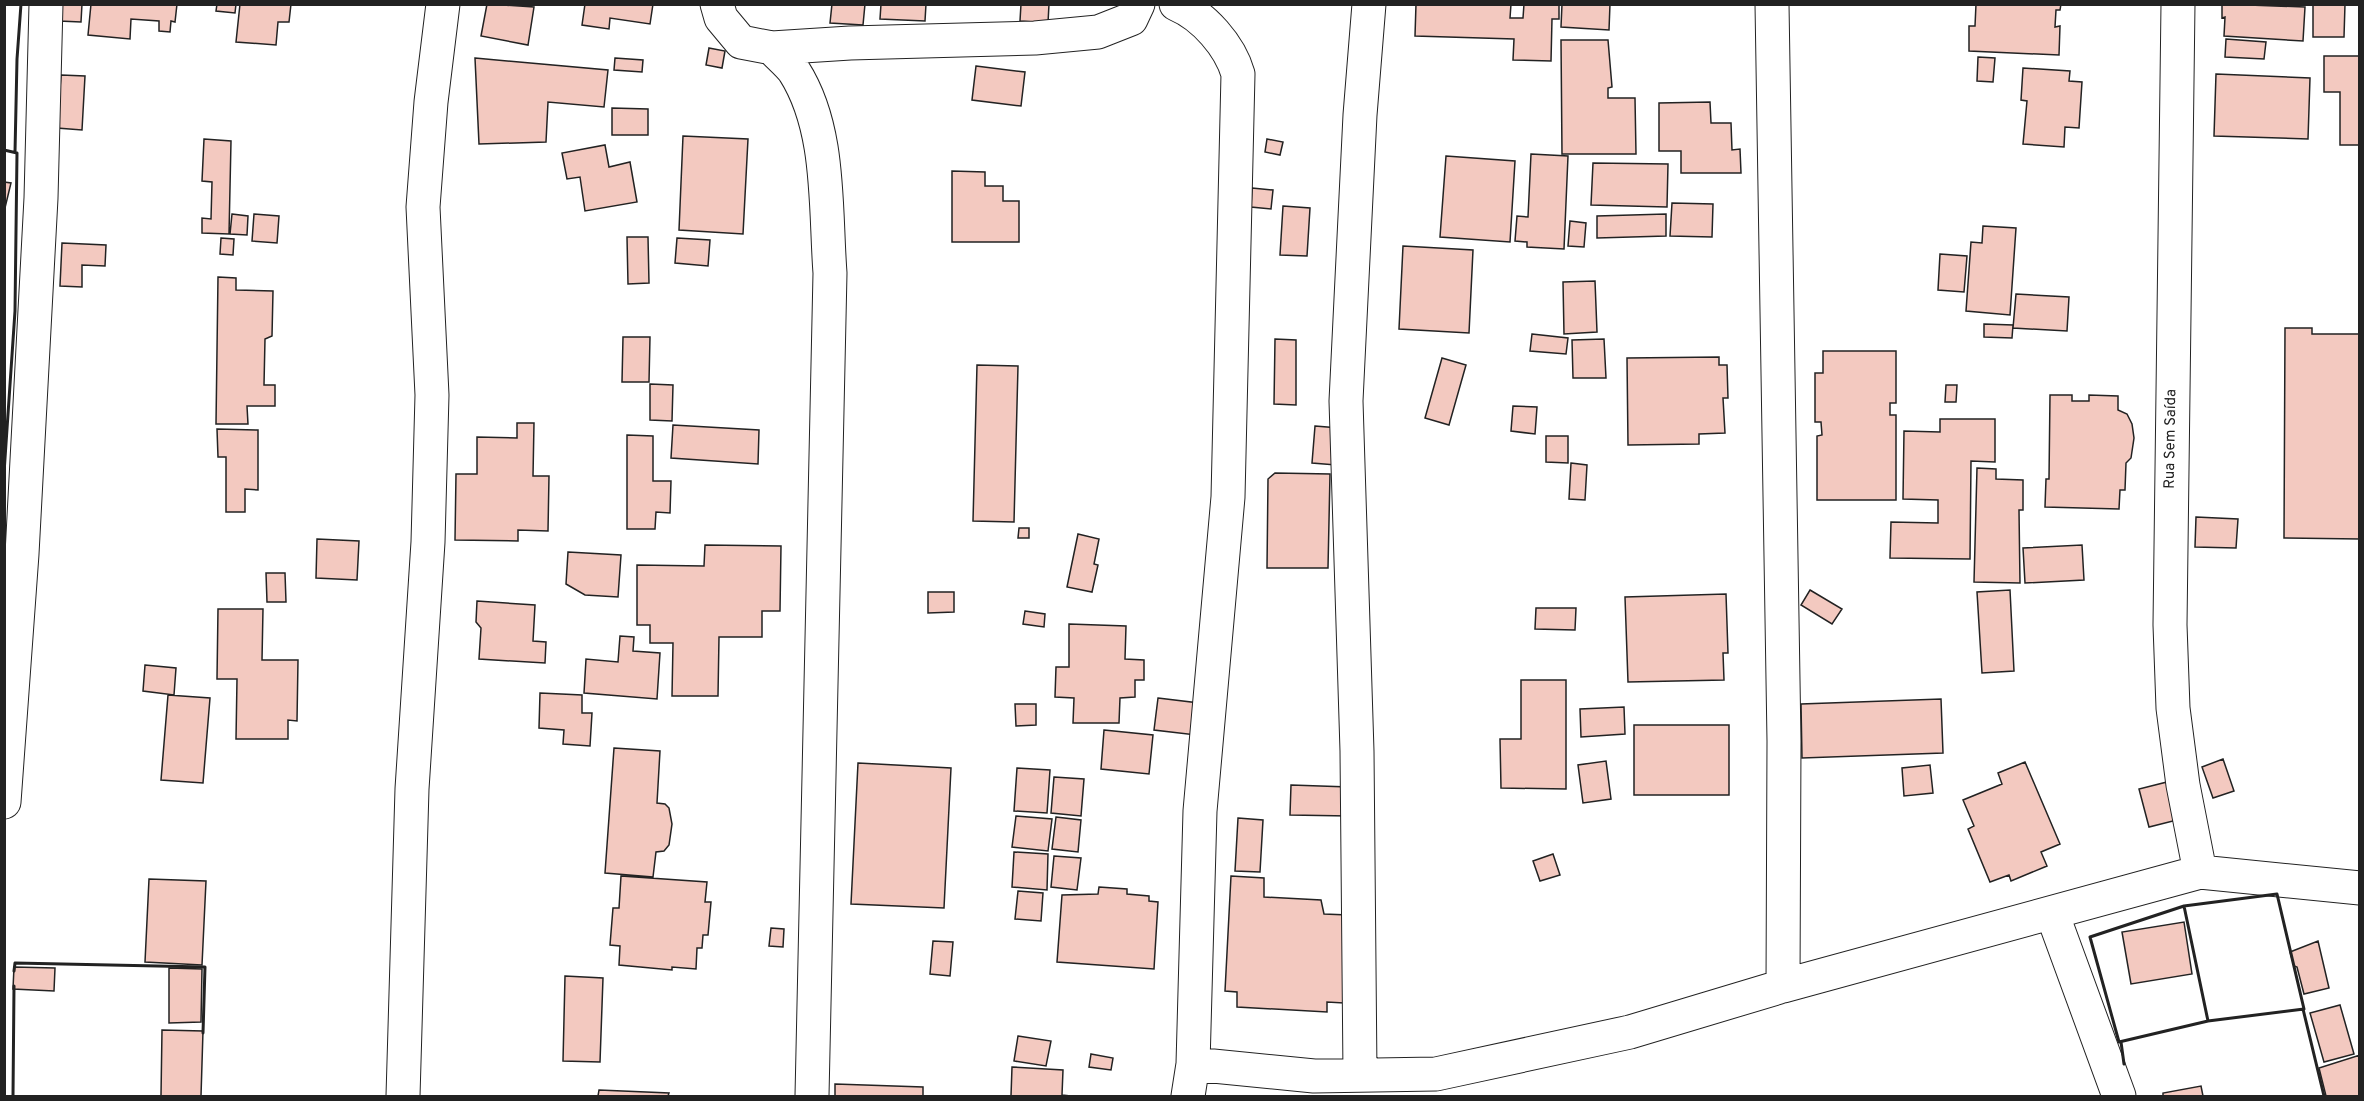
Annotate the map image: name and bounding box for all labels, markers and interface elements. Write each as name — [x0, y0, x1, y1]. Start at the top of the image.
street label: Rua Sem Saída — [2161, 389, 2181, 489]

